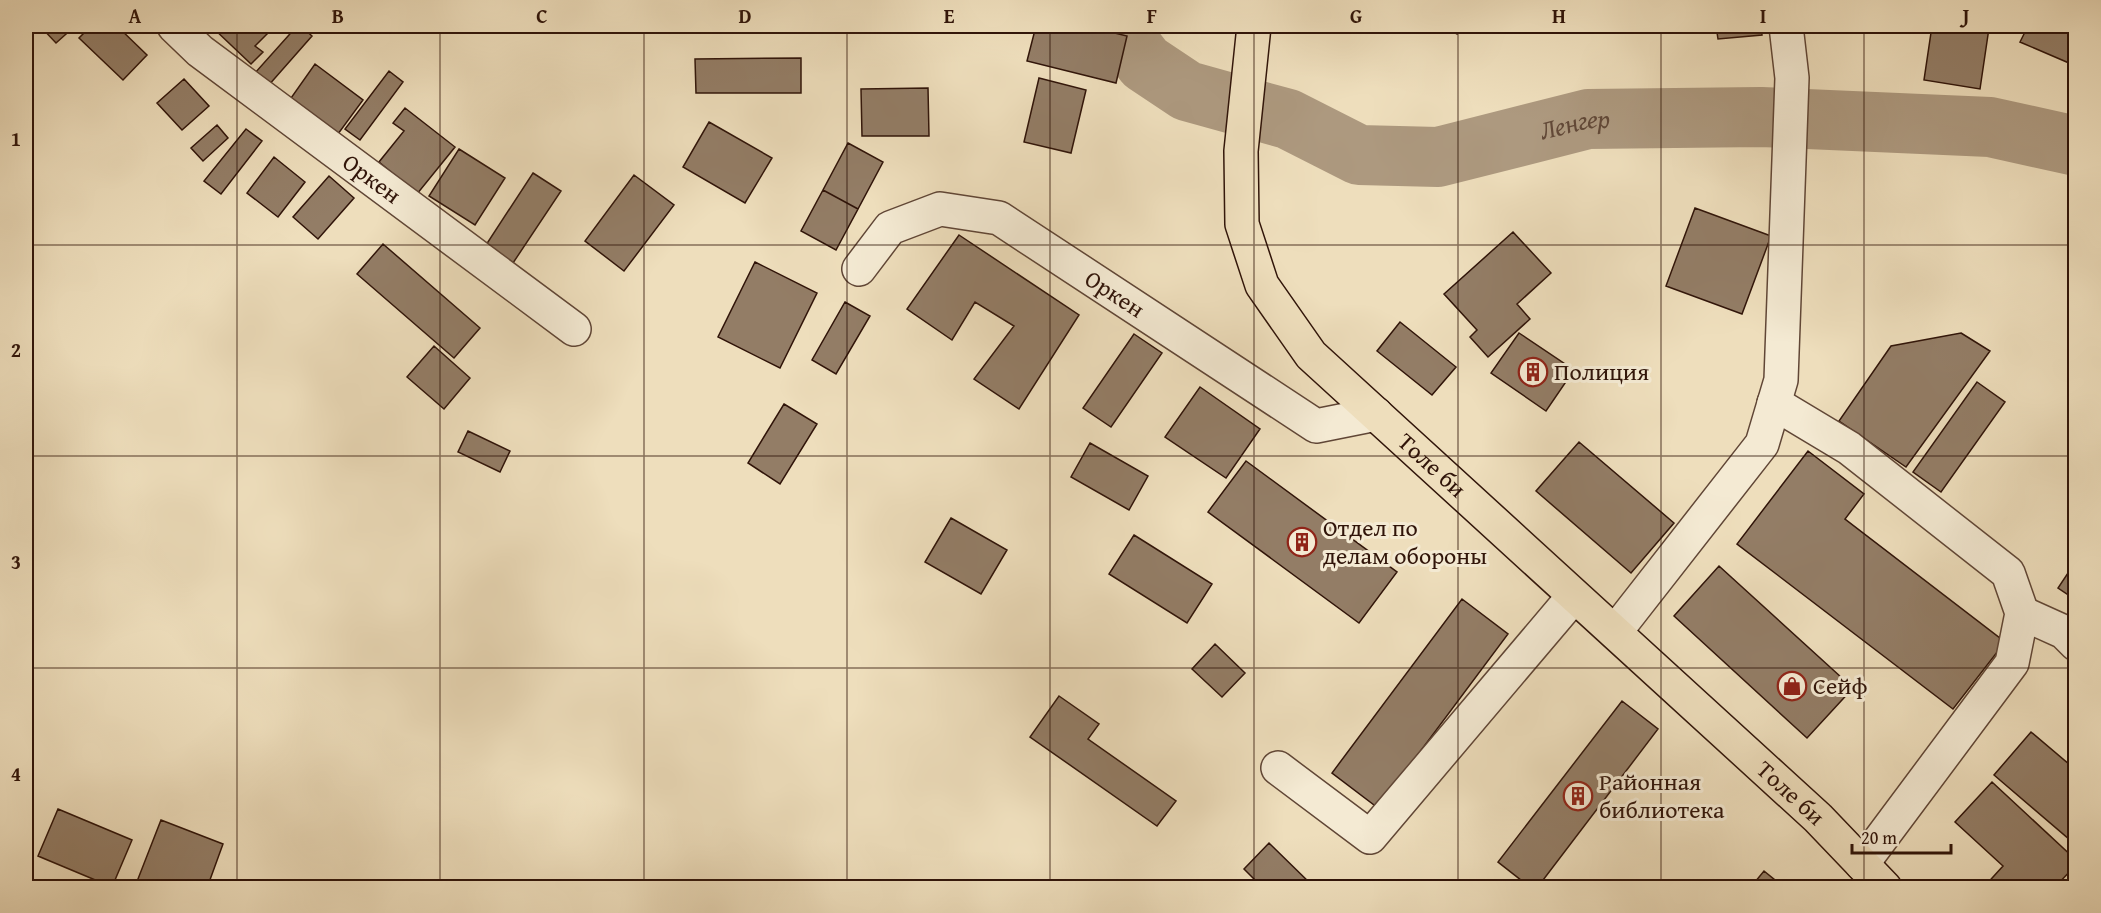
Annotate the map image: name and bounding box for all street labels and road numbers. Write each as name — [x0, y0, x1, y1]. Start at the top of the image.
street label: Оркен — [335, 145, 409, 212]
street label: Оркен — [1078, 261, 1152, 326]
street label: Толе би — [1390, 424, 1474, 506]
street label: Толе би — [1749, 752, 1833, 833]

